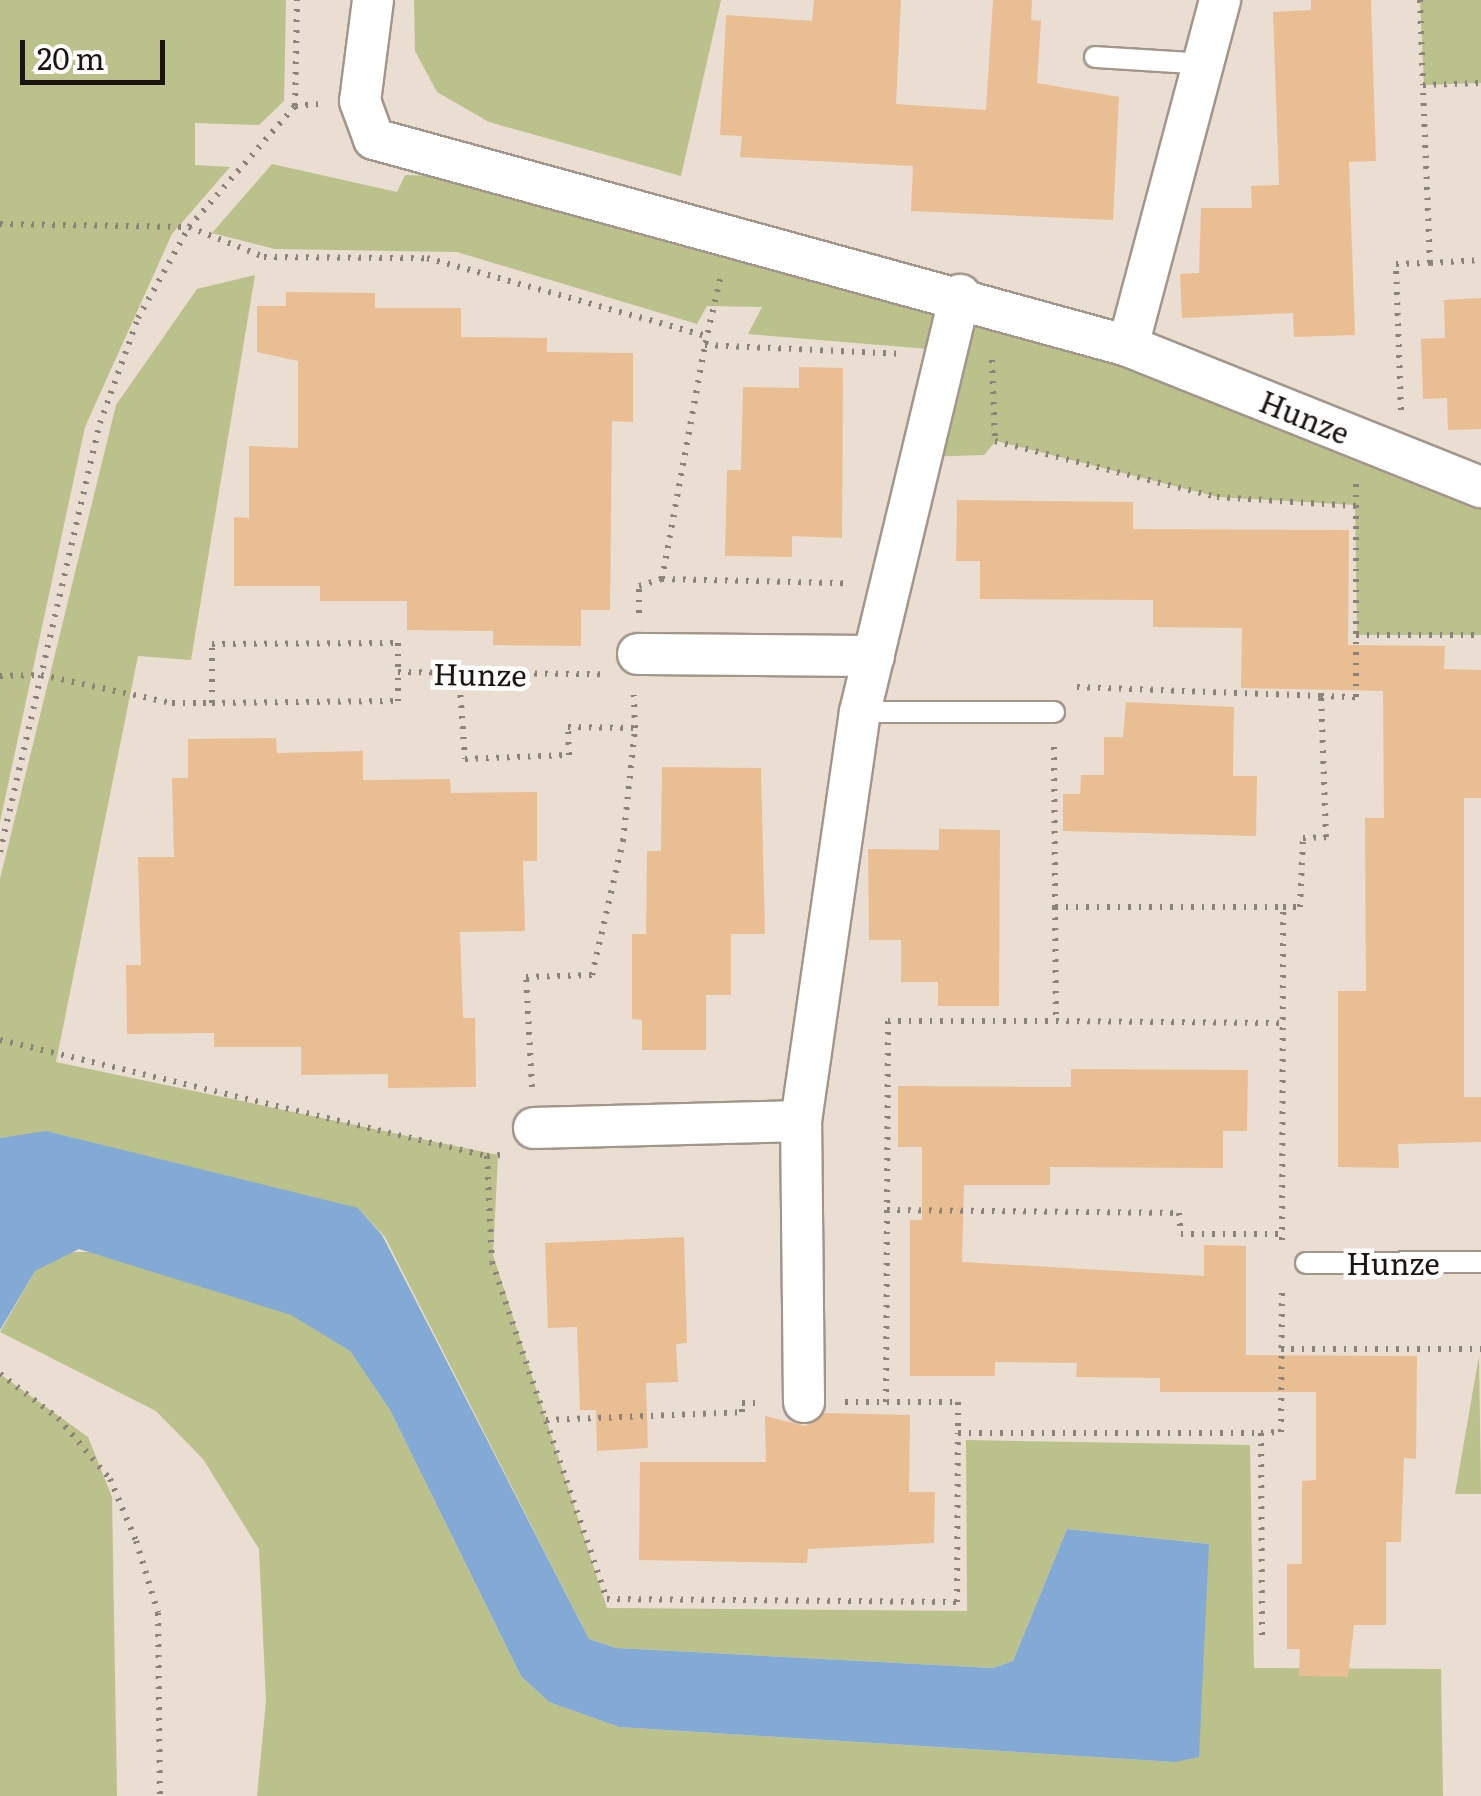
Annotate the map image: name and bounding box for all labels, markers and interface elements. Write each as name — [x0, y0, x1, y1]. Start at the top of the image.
scale bar — [25, 20, 170, 82]
text: 20 m — [37, 35, 105, 79]
street label: Hunze — [1255, 382, 1355, 450]
street label: Hunze — [433, 654, 527, 692]
street label: Hunze — [1346, 1244, 1440, 1280]

